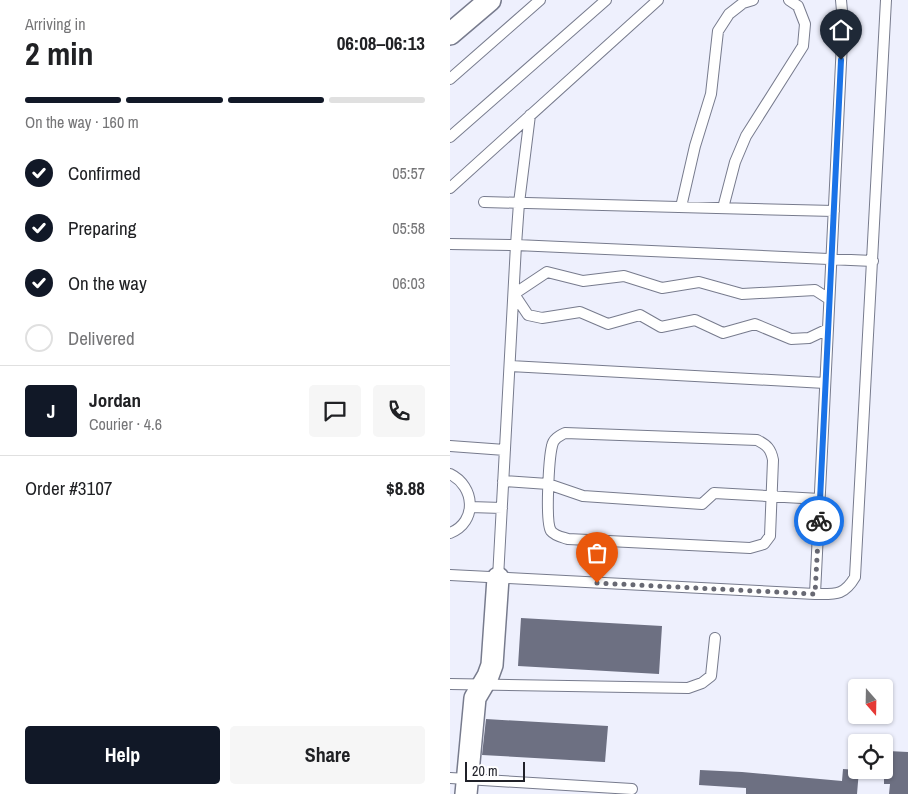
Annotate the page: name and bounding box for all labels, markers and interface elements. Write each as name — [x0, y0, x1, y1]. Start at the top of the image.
pin — [820, 9, 862, 60]
text: Arriving in — [25, 13, 86, 35]
icon: home — [827, 16, 855, 44]
text: 06:08–06:13 — [337, 30, 425, 56]
text: 2 min — [25, 32, 94, 75]
text: On the way · 160 m — [25, 111, 139, 133]
icon: check — [25, 159, 53, 187]
text: Confirmed — [68, 160, 141, 186]
text: 05:57 — [392, 162, 425, 184]
icon: check — [25, 214, 53, 242]
text: Preparing — [68, 215, 136, 241]
text: 05:58 — [392, 217, 425, 239]
icon: check — [25, 269, 53, 297]
text: On the way — [68, 270, 147, 296]
text: 06:03 — [392, 272, 425, 294]
text: Delivered — [68, 325, 135, 351]
button: chat — [309, 385, 361, 437]
button: phone — [373, 385, 425, 437]
text: Jordan — [89, 387, 141, 413]
text: J — [47, 398, 55, 424]
text: Courier · 4.6 — [89, 413, 162, 435]
text: Order #3107 — [25, 475, 112, 501]
text: $8.88 — [386, 475, 425, 501]
courier — [794, 496, 844, 546]
icon: bike — [805, 507, 833, 535]
pin — [576, 532, 618, 583]
icon: bag — [583, 539, 611, 567]
north arrow — [848, 679, 892, 724]
map controls — [848, 679, 893, 779]
button: Help — [25, 726, 220, 784]
button: Share — [230, 726, 425, 784]
button: locate — [848, 734, 893, 779]
scale bar — [465, 759, 525, 782]
text: 20 m — [472, 762, 498, 780]

